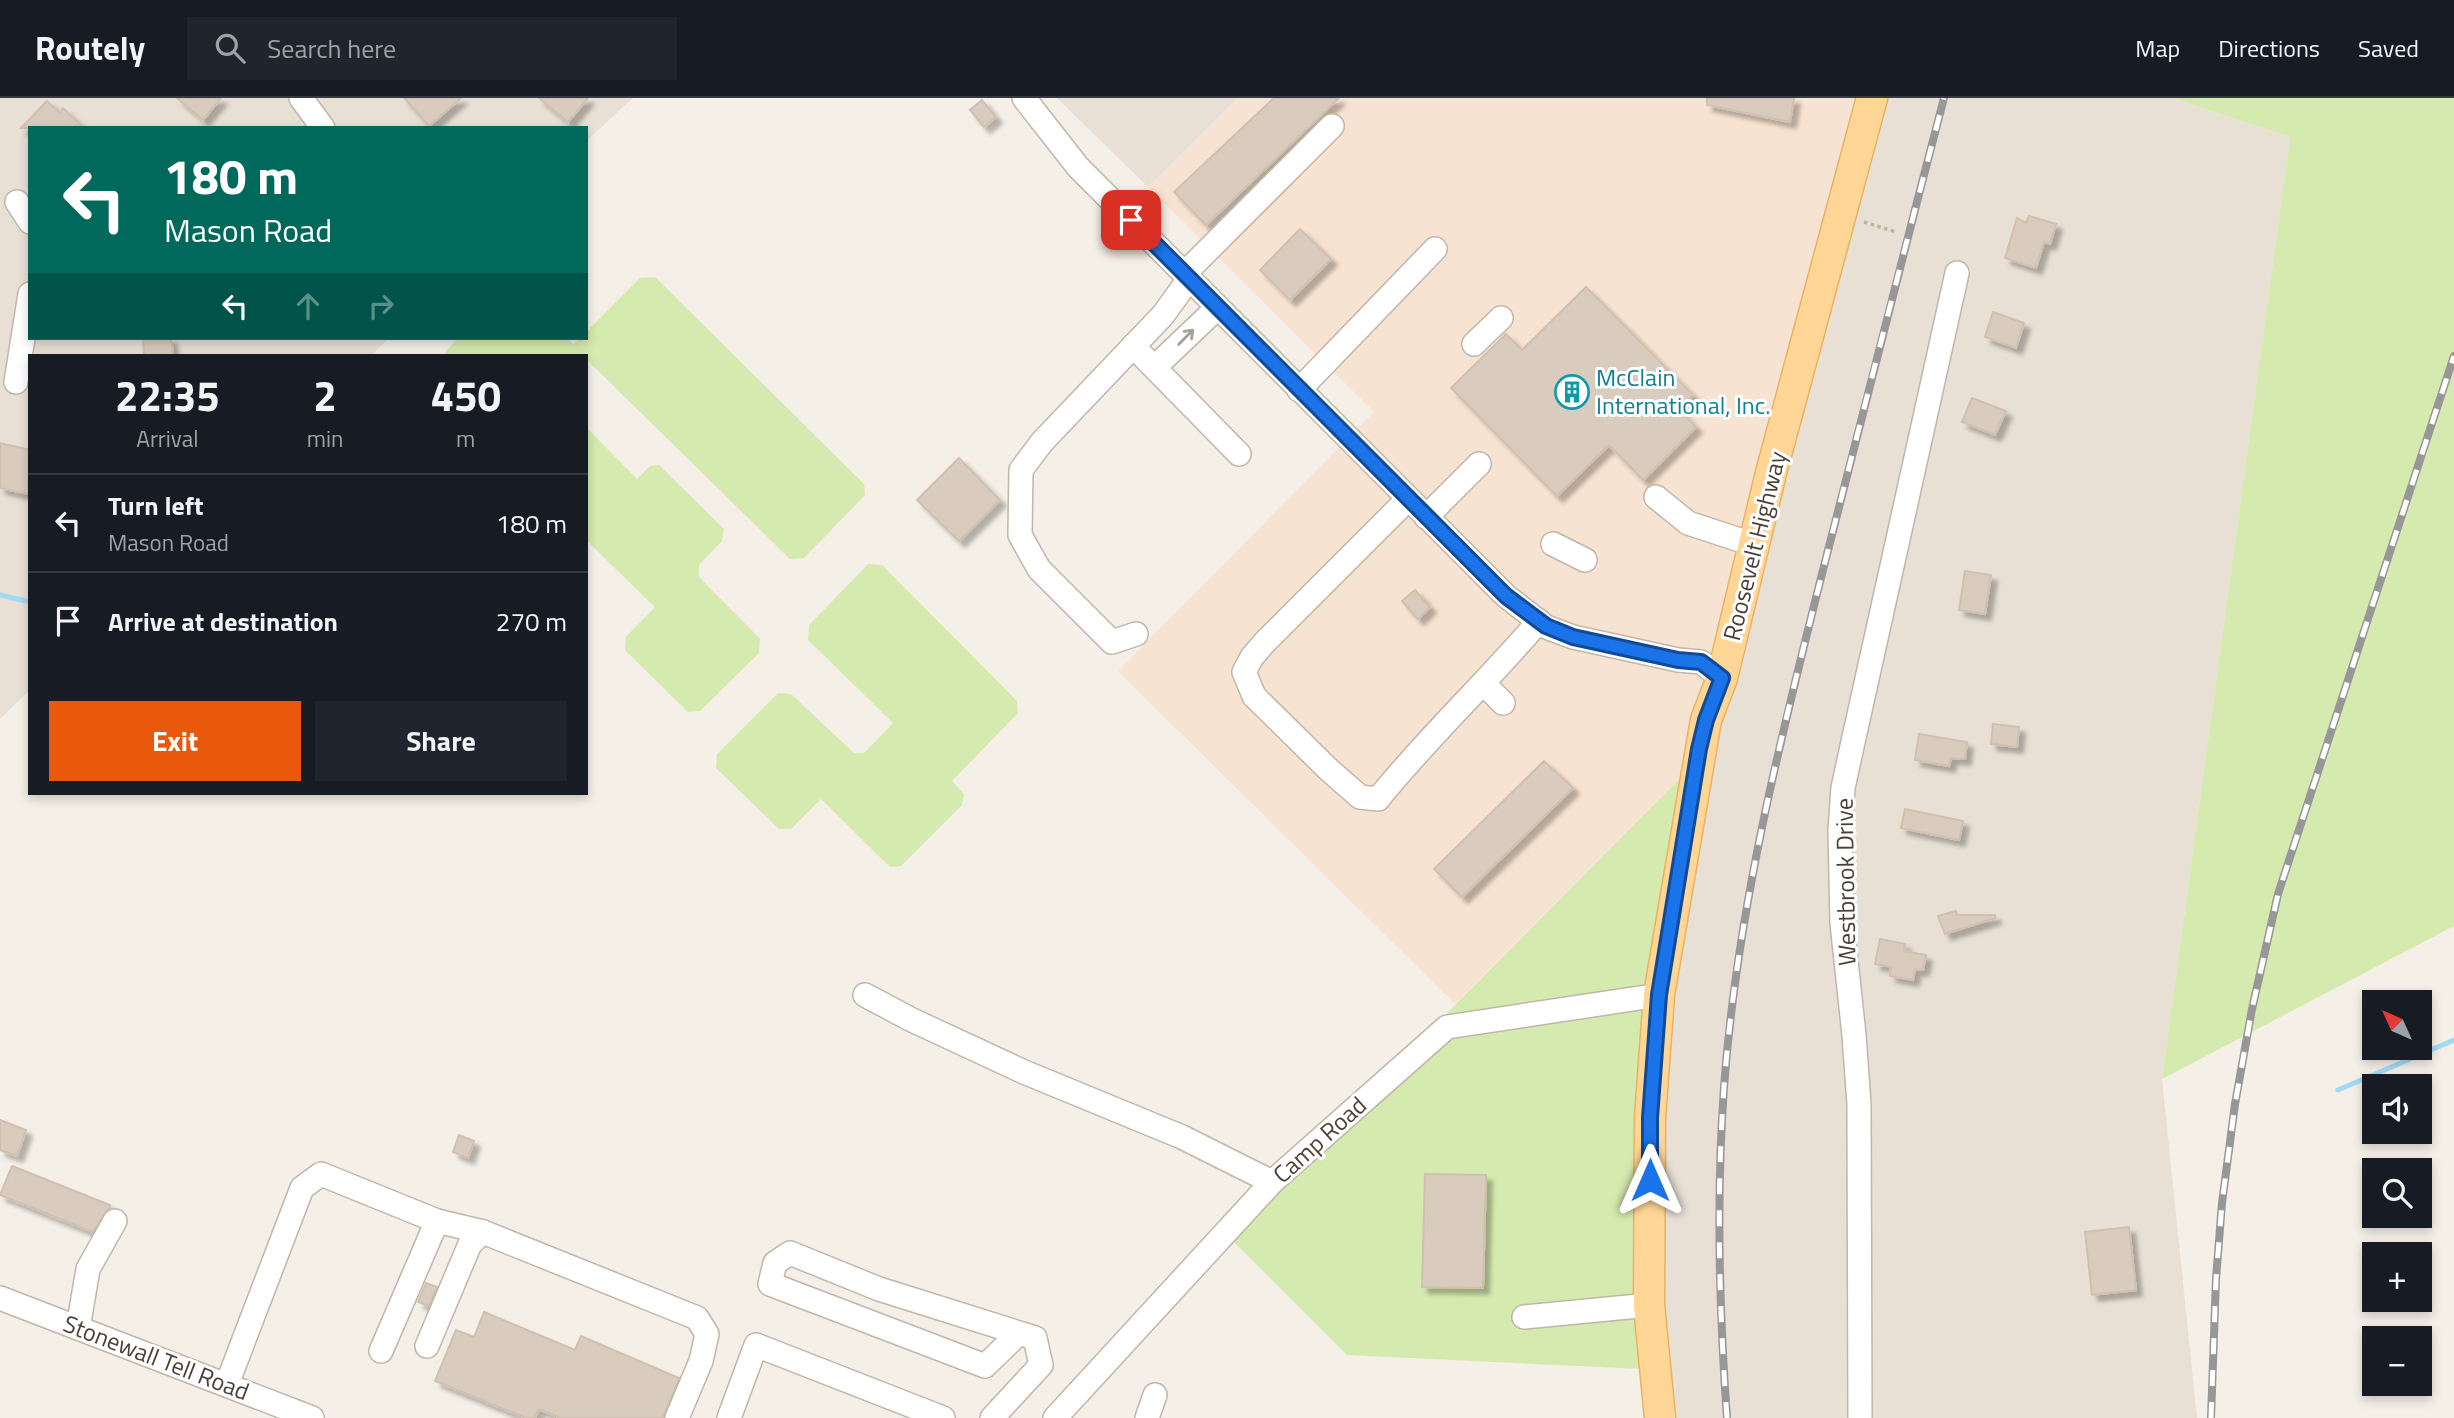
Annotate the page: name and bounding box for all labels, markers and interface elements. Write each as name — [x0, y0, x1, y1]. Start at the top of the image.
search box — [187, 17, 677, 80]
text: Routely — [35, 23, 145, 73]
icon: search — [211, 29, 249, 67]
text: Search here — [267, 29, 396, 68]
text: Map — [2135, 30, 2180, 66]
text: Directions — [2218, 30, 2320, 66]
text: Saved — [2358, 30, 2419, 66]
text: 180 m — [164, 138, 298, 213]
icon: left — [49, 154, 140, 245]
pin — [1101, 190, 1161, 250]
icon: arrive — [1112, 201, 1150, 239]
text: Mason Road — [164, 206, 332, 254]
icon: left — [216, 287, 254, 325]
icon: ahead — [289, 287, 327, 325]
icon: right — [362, 287, 400, 325]
one-way arrow — [1177, 329, 1194, 346]
place label: McClain International, Inc. — [1596, 359, 1770, 423]
text: 22:35 — [115, 363, 220, 427]
text: 2 — [313, 363, 337, 427]
text: 450 — [430, 363, 501, 427]
building icon: McClain International, Inc. — [1553, 373, 1591, 411]
text: Arrival — [136, 421, 199, 456]
text: min — [307, 421, 343, 456]
text: m — [456, 421, 475, 456]
street label: Roosevelt Highway — [1713, 447, 1795, 644]
text: Turn left — [108, 486, 203, 525]
icon: left — [49, 504, 87, 542]
text: 180 m — [496, 504, 567, 543]
text: Mason Road — [108, 525, 229, 560]
icon: arrive — [49, 602, 87, 640]
text: Arrive at destination — [108, 602, 338, 641]
text: 270 m — [496, 602, 567, 641]
button: Exit — [49, 701, 301, 781]
button: Share — [315, 701, 567, 781]
street label: Westbrook Drive — [1826, 798, 1864, 966]
north arrow — [2362, 990, 2432, 1060]
map controls — [2362, 990, 2432, 1396]
button: sound — [2362, 1074, 2432, 1144]
street label: Camp Road — [1265, 1087, 1374, 1191]
position arrow — [1613, 1143, 1687, 1217]
button: search — [2362, 1158, 2432, 1228]
button: + — [2362, 1242, 2432, 1312]
street label: Stonewall Tell Road — [58, 1305, 254, 1409]
button: − — [2362, 1326, 2432, 1396]

